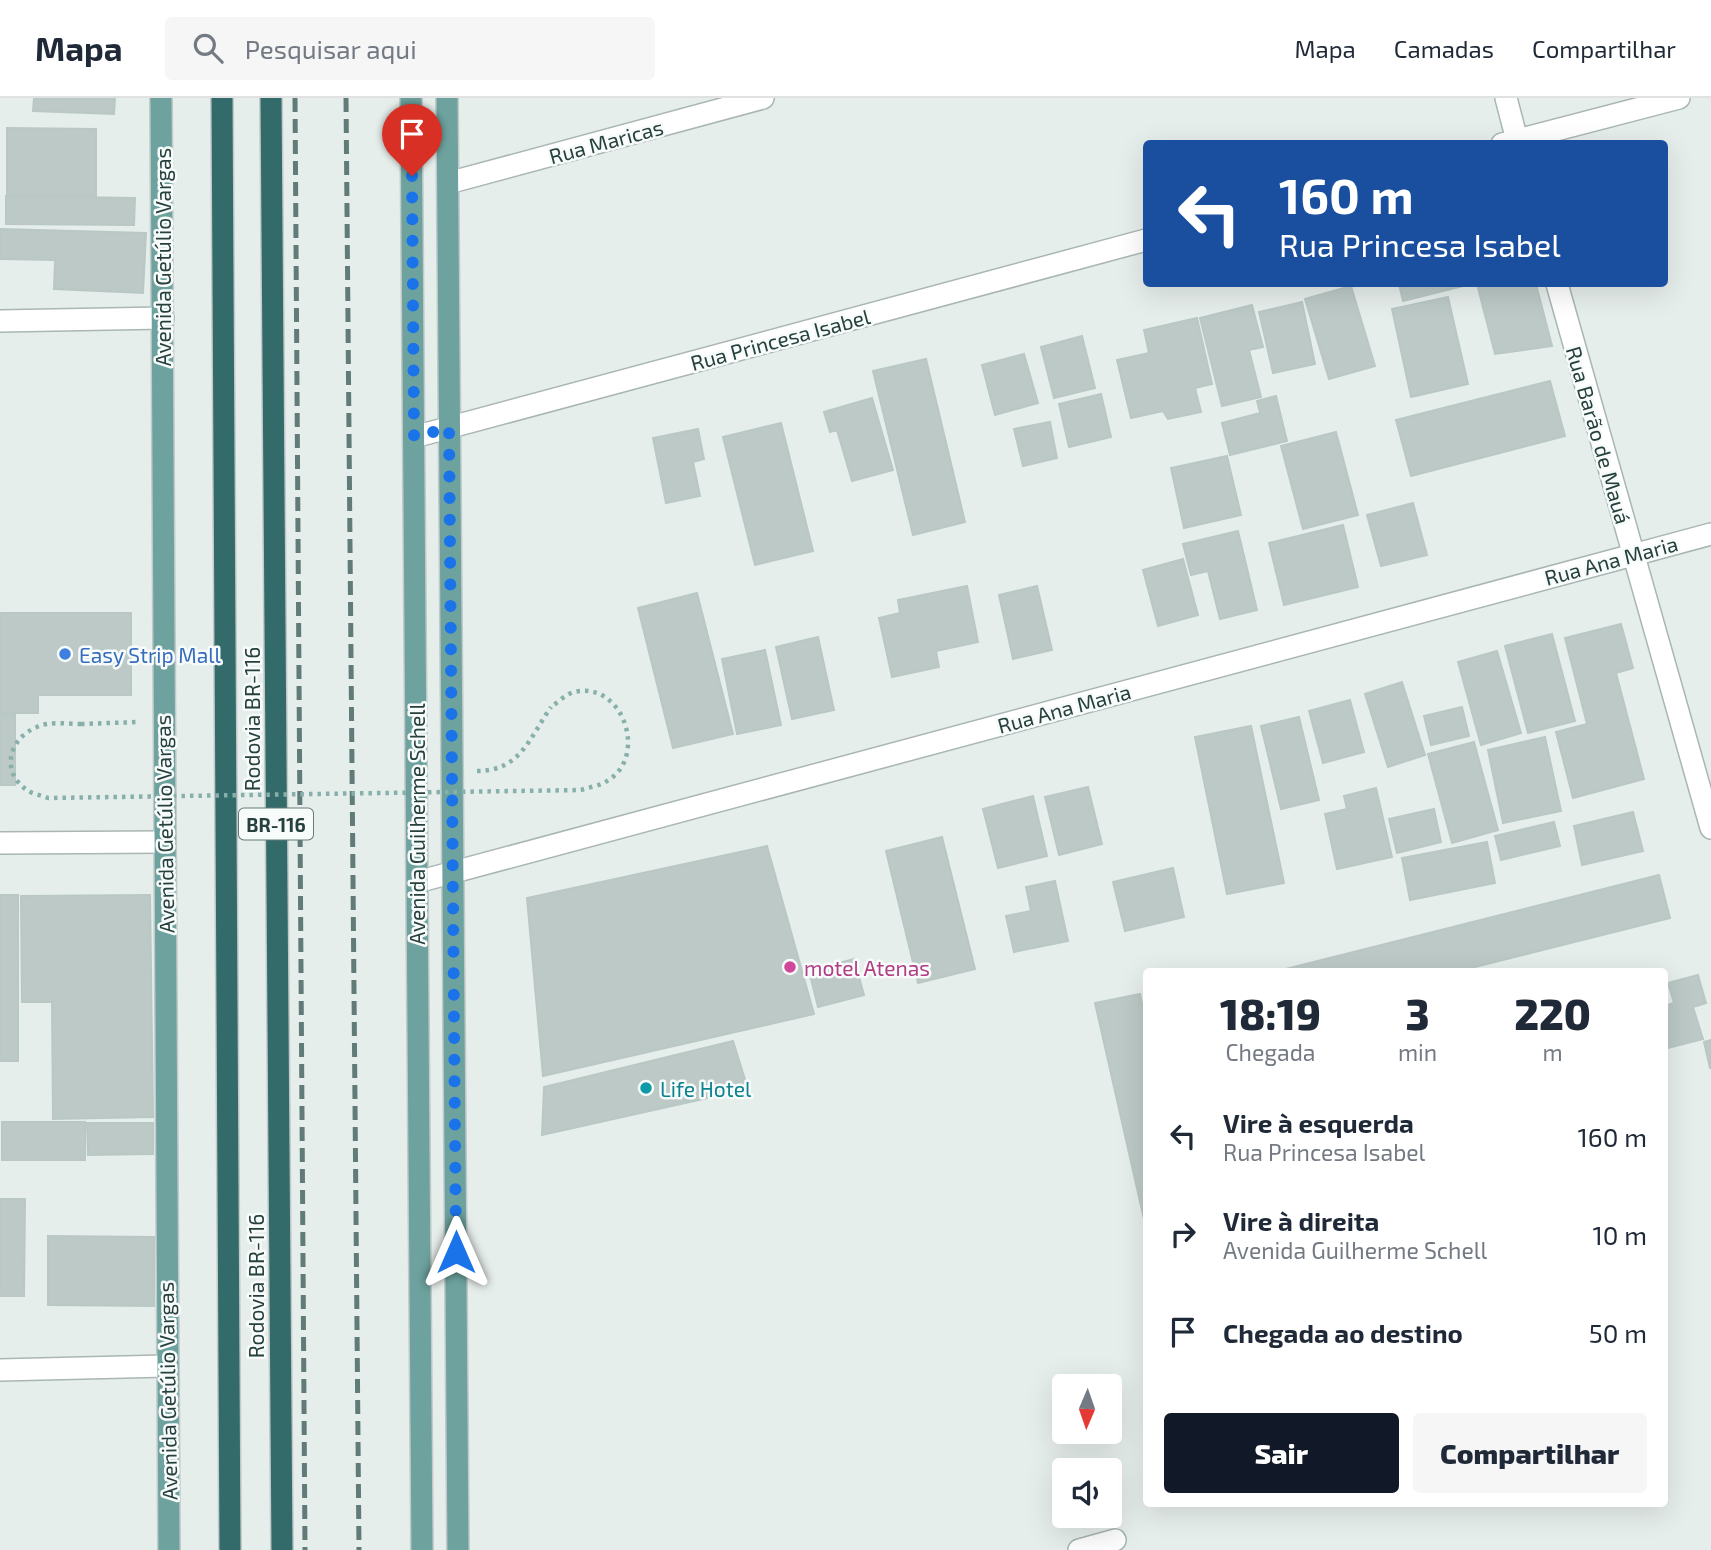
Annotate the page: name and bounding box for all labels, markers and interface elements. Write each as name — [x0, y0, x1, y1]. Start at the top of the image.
search box — [165, 17, 655, 80]
text: Mapa — [35, 28, 123, 68]
icon: search — [189, 29, 227, 67]
text: Pesquisar aqui — [245, 33, 417, 64]
text: Mapa — [1294, 34, 1356, 63]
text: Camadas — [1394, 34, 1494, 63]
text: Compartilhar — [1532, 34, 1676, 63]
pin — [382, 104, 442, 176]
street label: Rua Maricas — [546, 114, 666, 168]
icon: arrive — [393, 115, 431, 153]
street label: Avenida Getúlio Vargas — [150, 148, 175, 366]
text: 160 m — [1279, 165, 1414, 224]
icon: left — [1164, 168, 1255, 259]
text: Rua Princesa Isabel — [1279, 225, 1561, 263]
street label: Rua Princesa Isabel — [687, 303, 873, 375]
street label: Rua Barão de Mauá — [1562, 343, 1636, 527]
street label: Rua Ana Maria — [1541, 530, 1681, 590]
place label: Easy Strip Mall — [79, 642, 222, 667]
marker: Easy Strip Mall — [57, 646, 73, 662]
street label: Rodovia BR-116 — [239, 647, 264, 791]
street label: Rua Ana Maria — [994, 678, 1134, 738]
street label: Avenida Guilherme Schell — [404, 703, 429, 945]
street label: Avenida Getúlio Vargas — [150, 715, 178, 933]
road number: BR-116 — [239, 808, 313, 839]
place label: motel Atenas — [804, 955, 930, 980]
marker: motel Atenas — [782, 959, 798, 975]
text: 18:19 — [1220, 988, 1321, 1038]
text: 3 — [1405, 988, 1430, 1038]
text: 220 — [1514, 988, 1591, 1038]
text: Chegada — [1225, 1038, 1315, 1066]
text: min — [1398, 1038, 1437, 1066]
text: m — [1542, 1038, 1563, 1066]
place label: Life Hotel — [660, 1076, 752, 1101]
marker: Life Hotel — [638, 1080, 654, 1096]
text: Vire à esquerda — [1223, 1107, 1414, 1138]
icon: left — [1164, 1117, 1202, 1155]
text: 160 m — [1578, 1121, 1647, 1152]
text: Rua Princesa Isabel — [1223, 1138, 1425, 1166]
text: Vire à direita — [1223, 1205, 1379, 1236]
street label: Rodovia BR-116 — [243, 1214, 268, 1358]
position arrow — [419, 1215, 493, 1289]
icon: right — [1164, 1215, 1202, 1253]
text: 10 m — [1592, 1219, 1647, 1250]
text: Avenida Guilherme Schell — [1223, 1236, 1487, 1264]
street label: Avenida Getúlio Vargas — [153, 1282, 181, 1500]
icon: arrive — [1164, 1313, 1202, 1351]
text: Chegada ao destino — [1223, 1317, 1463, 1348]
text: 50 m — [1589, 1317, 1647, 1348]
north arrow — [1052, 1374, 1122, 1444]
map controls — [1052, 1374, 1122, 1528]
button: Sair — [1164, 1413, 1399, 1493]
button: Compartilhar — [1413, 1413, 1647, 1493]
button: sound — [1052, 1458, 1122, 1528]

